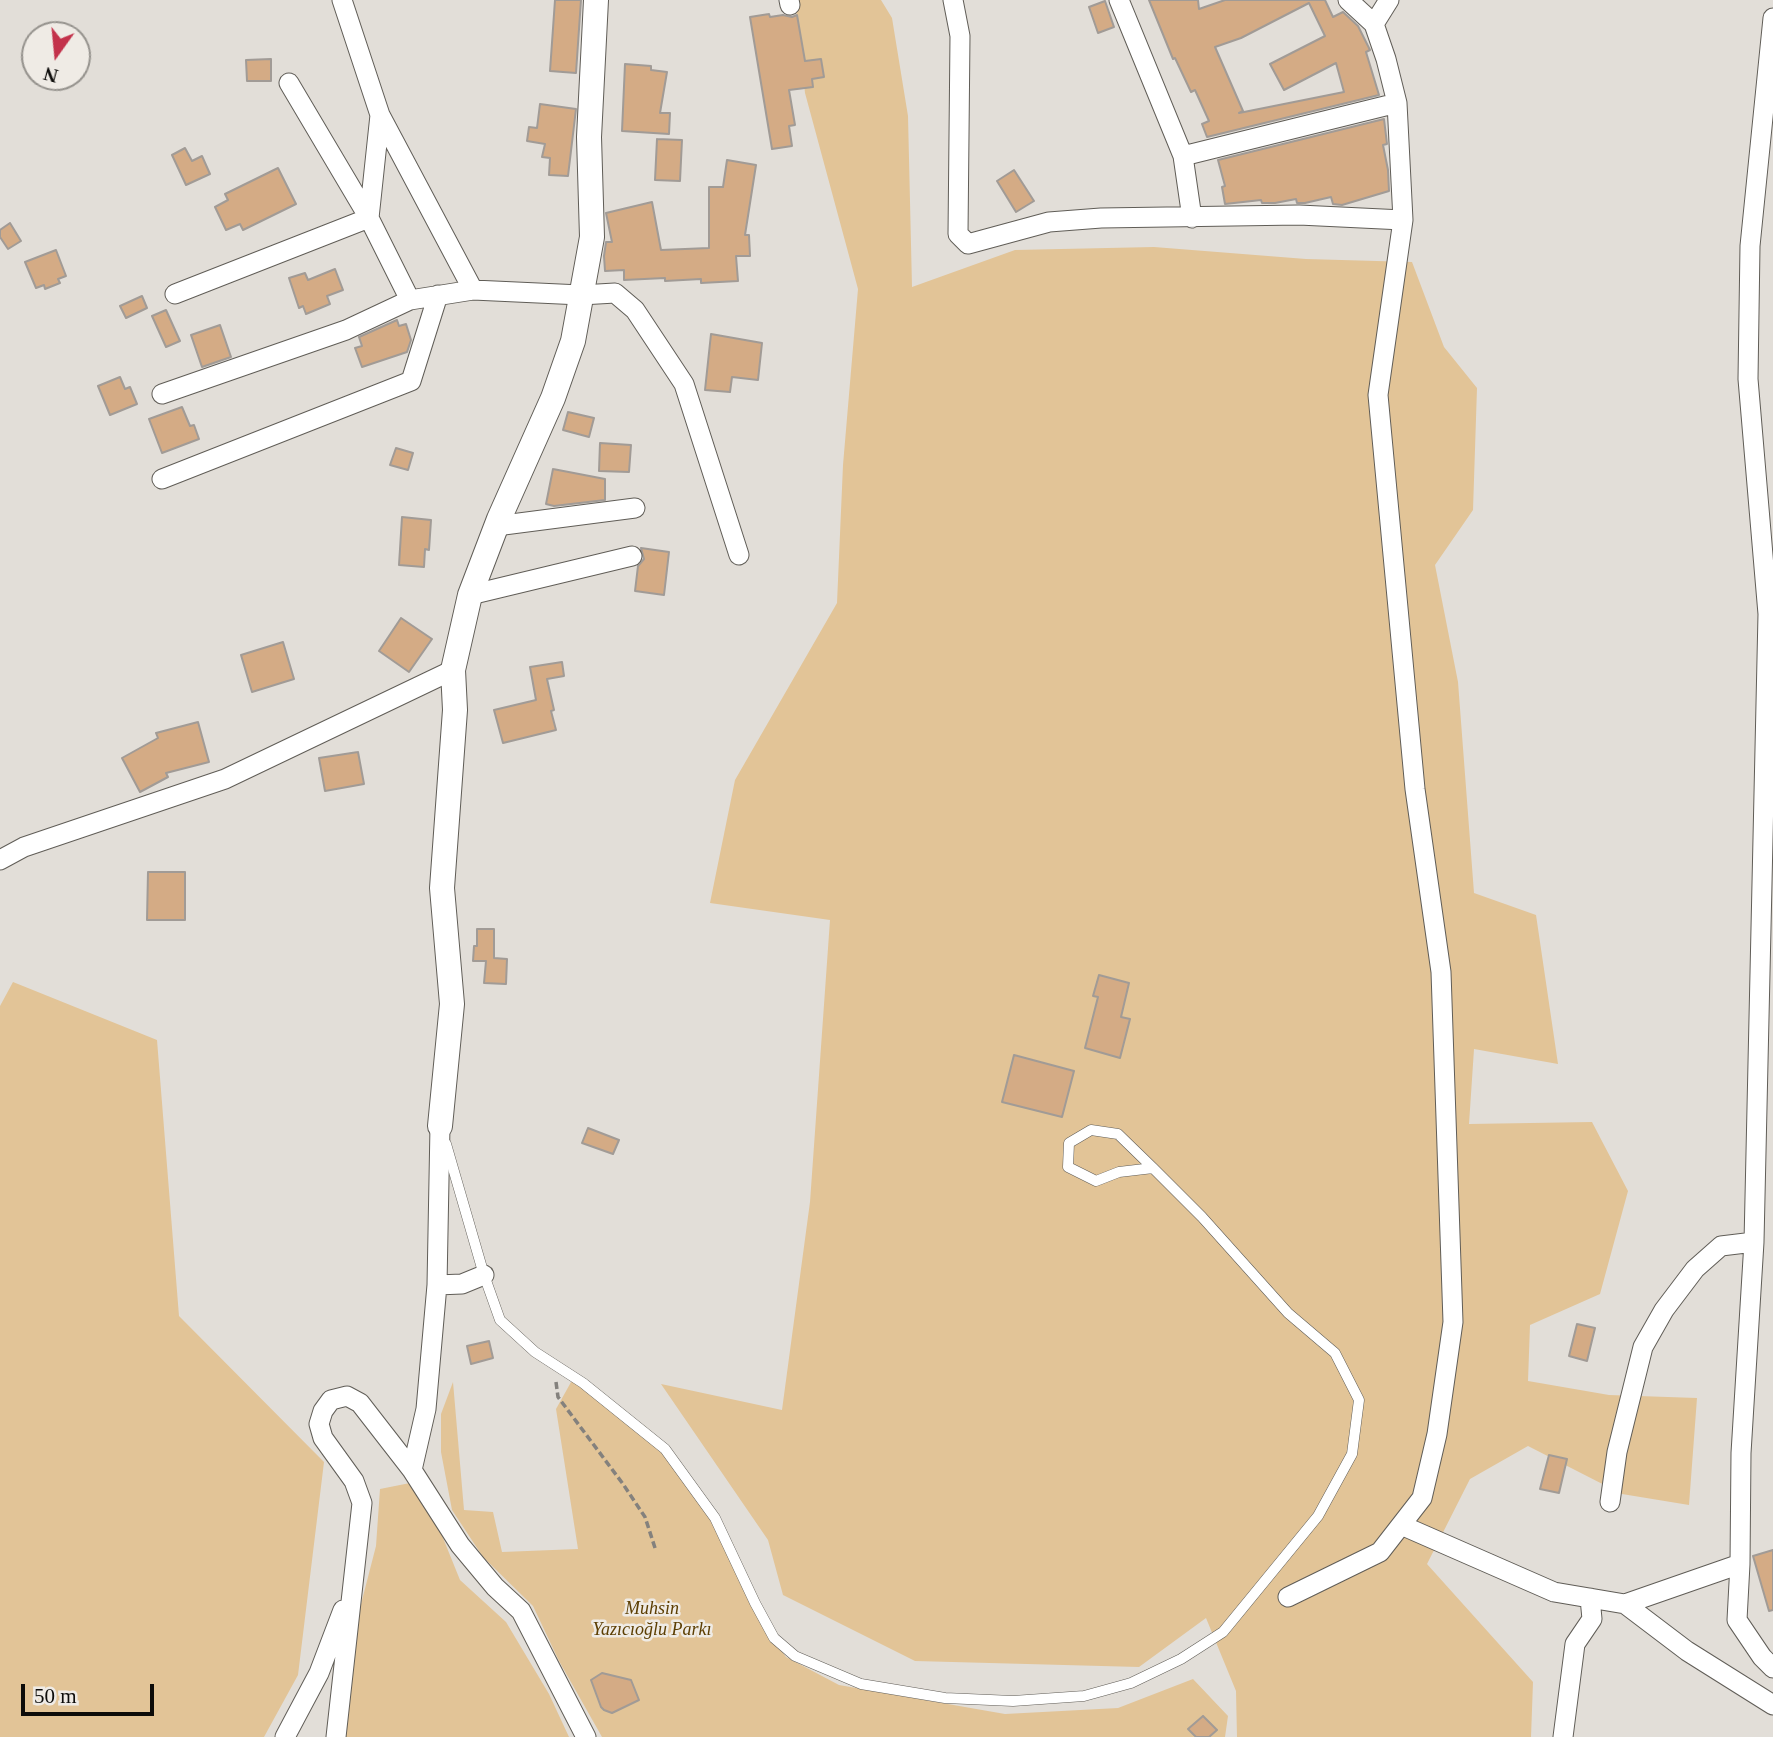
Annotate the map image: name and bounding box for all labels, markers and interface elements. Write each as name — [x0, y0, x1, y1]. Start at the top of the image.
north arrow — [21, 21, 91, 91]
text: N — [42, 63, 60, 87]
park label: Muhsin Yazıcıoğlu Parkı — [593, 1598, 711, 1640]
scale bar — [24, 1670, 158, 1714]
text: 50 m — [34, 1684, 77, 1708]

